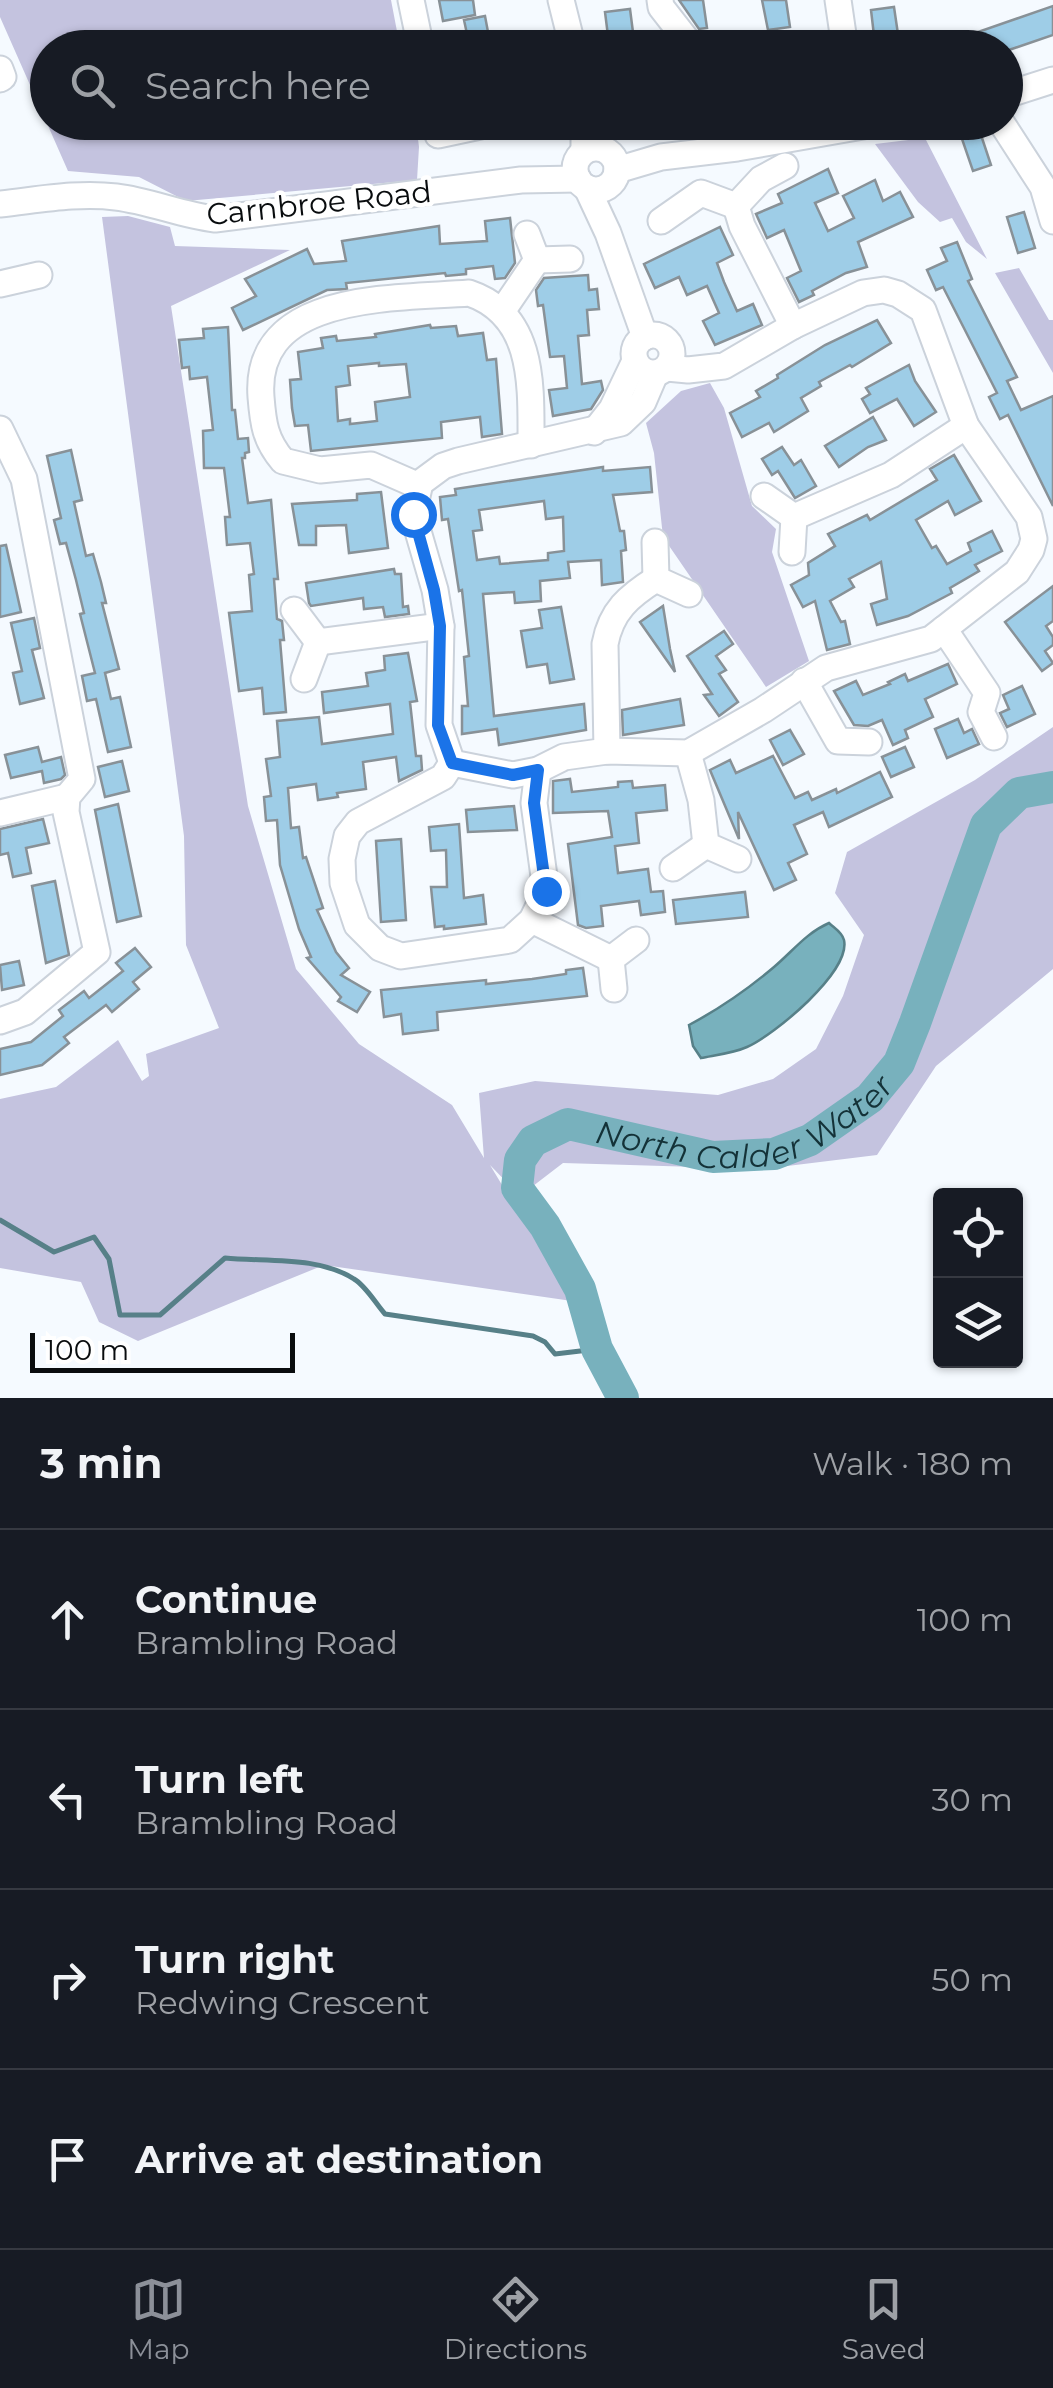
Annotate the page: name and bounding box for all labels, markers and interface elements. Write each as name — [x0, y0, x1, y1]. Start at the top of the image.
search box — [30, 30, 1023, 140]
icon: search — [65, 58, 120, 113]
text: Search here — [145, 62, 371, 109]
street label: Carnbroe Road — [205, 173, 433, 233]
route start — [391, 492, 437, 538]
route end — [524, 869, 570, 915]
water label: North Calder Water — [592, 1066, 901, 1178]
map controls — [933, 1188, 1023, 1368]
button: locate — [933, 1188, 1023, 1278]
button: layers — [933, 1278, 1023, 1368]
scale bar — [30, 1328, 295, 1372]
text: 100 m — [45, 1333, 129, 1367]
text: 3 min — [40, 1437, 162, 1489]
text: Walk · 180 m — [812, 1444, 1013, 1483]
text: Continue — [135, 1576, 317, 1623]
icon: ahead — [40, 1592, 95, 1647]
text: 100 m — [917, 1600, 1013, 1639]
text: Brambling Road — [135, 1623, 398, 1662]
text: Turn left — [135, 1756, 304, 1803]
icon: left — [40, 1772, 95, 1827]
text: 30 m — [931, 1780, 1013, 1819]
text: Brambling Road — [135, 1803, 398, 1842]
text: Turn right — [135, 1936, 334, 1983]
icon: right — [40, 1952, 95, 2007]
text: 50 m — [931, 1960, 1013, 1999]
text: Redwing Crescent — [135, 1983, 430, 2022]
icon: arrive — [40, 2132, 95, 2187]
text: Arrive at destination — [135, 2136, 543, 2183]
tab: Map — [127, 2272, 189, 2366]
tab: Directions — [444, 2272, 587, 2366]
tab: Saved — [842, 2272, 926, 2366]

